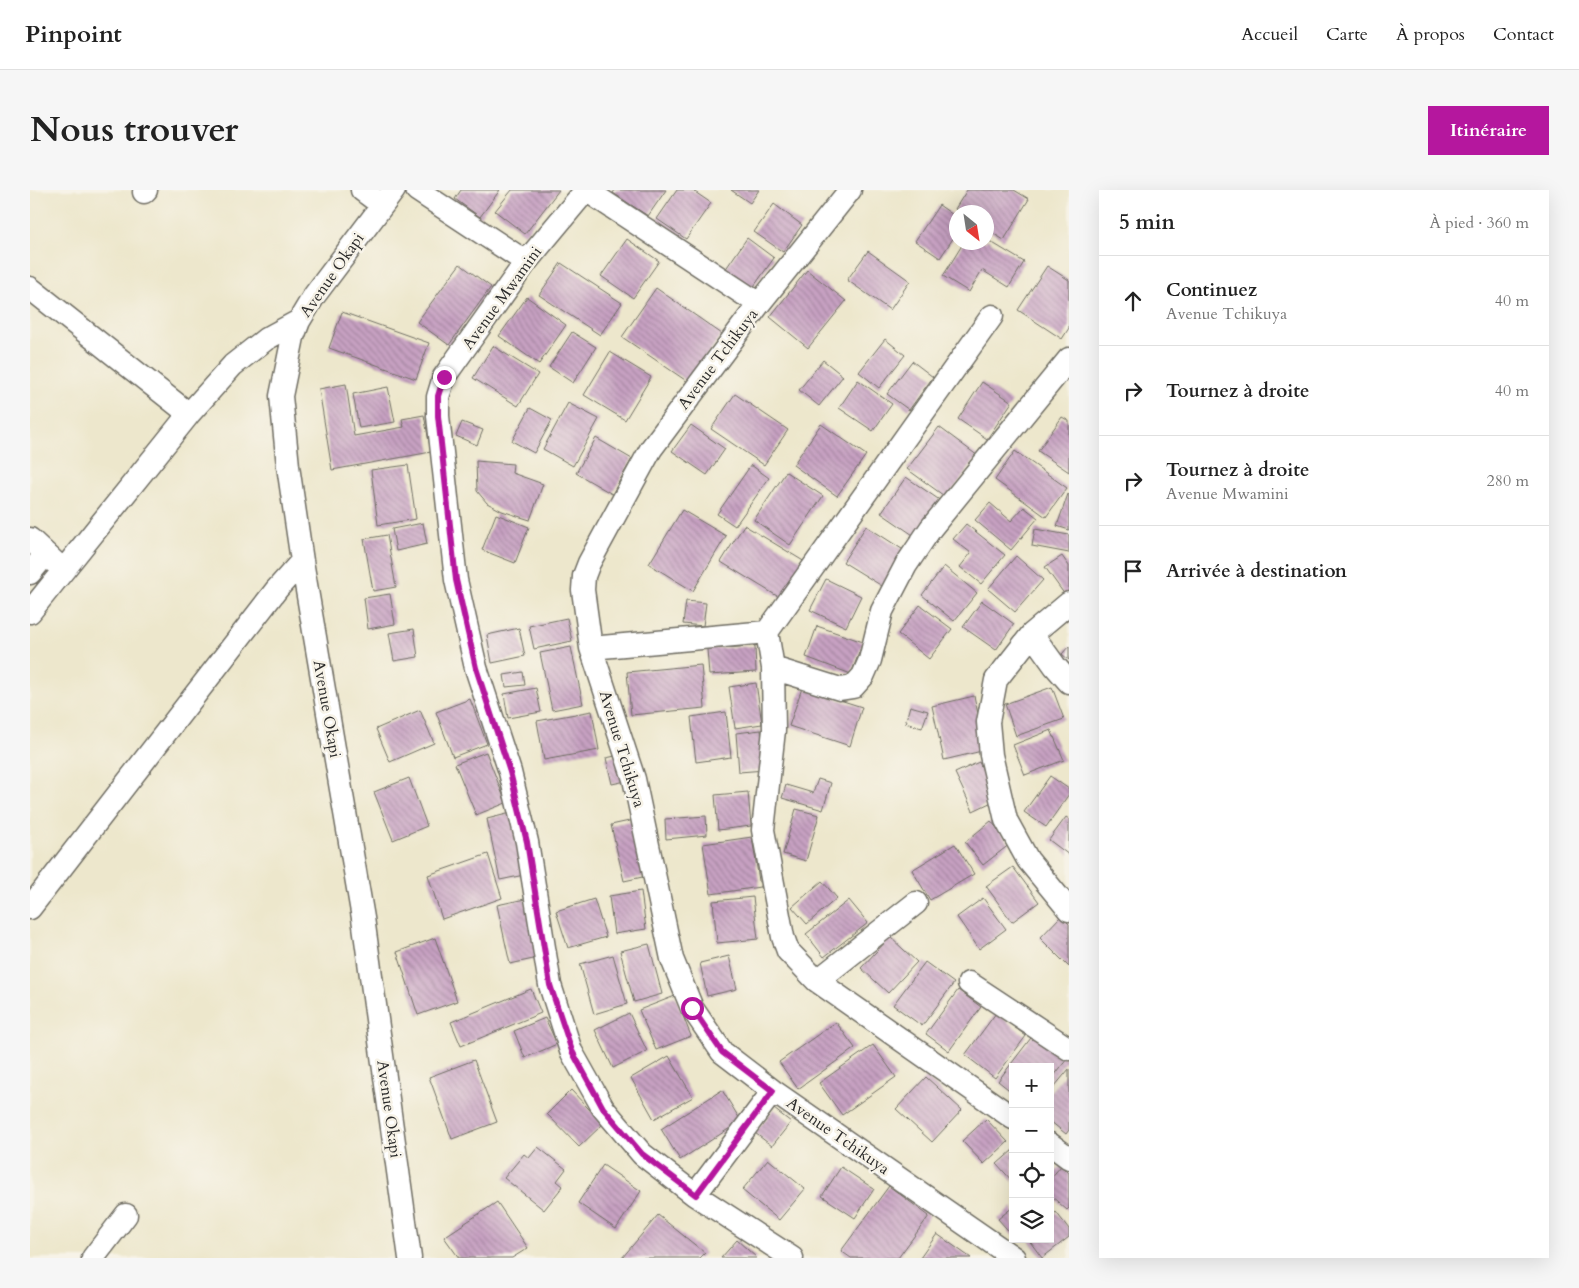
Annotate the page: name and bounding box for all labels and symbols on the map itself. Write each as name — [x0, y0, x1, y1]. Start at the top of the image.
north arrow — [949, 205, 994, 250]
street label: Avenue Okapi — [295, 228, 370, 322]
street label: Avenue Mwamini — [457, 242, 547, 354]
street label: Avenue Tchikuya — [673, 304, 763, 414]
route end — [433, 366, 456, 389]
street label: Avenue Okapi — [308, 659, 346, 760]
street label: Avenue Tchikuya — [594, 688, 650, 810]
route start — [681, 997, 704, 1020]
street label: Avenue Okapi — [371, 1059, 407, 1160]
street label: Avenue Tchikuya — [782, 1092, 894, 1180]

